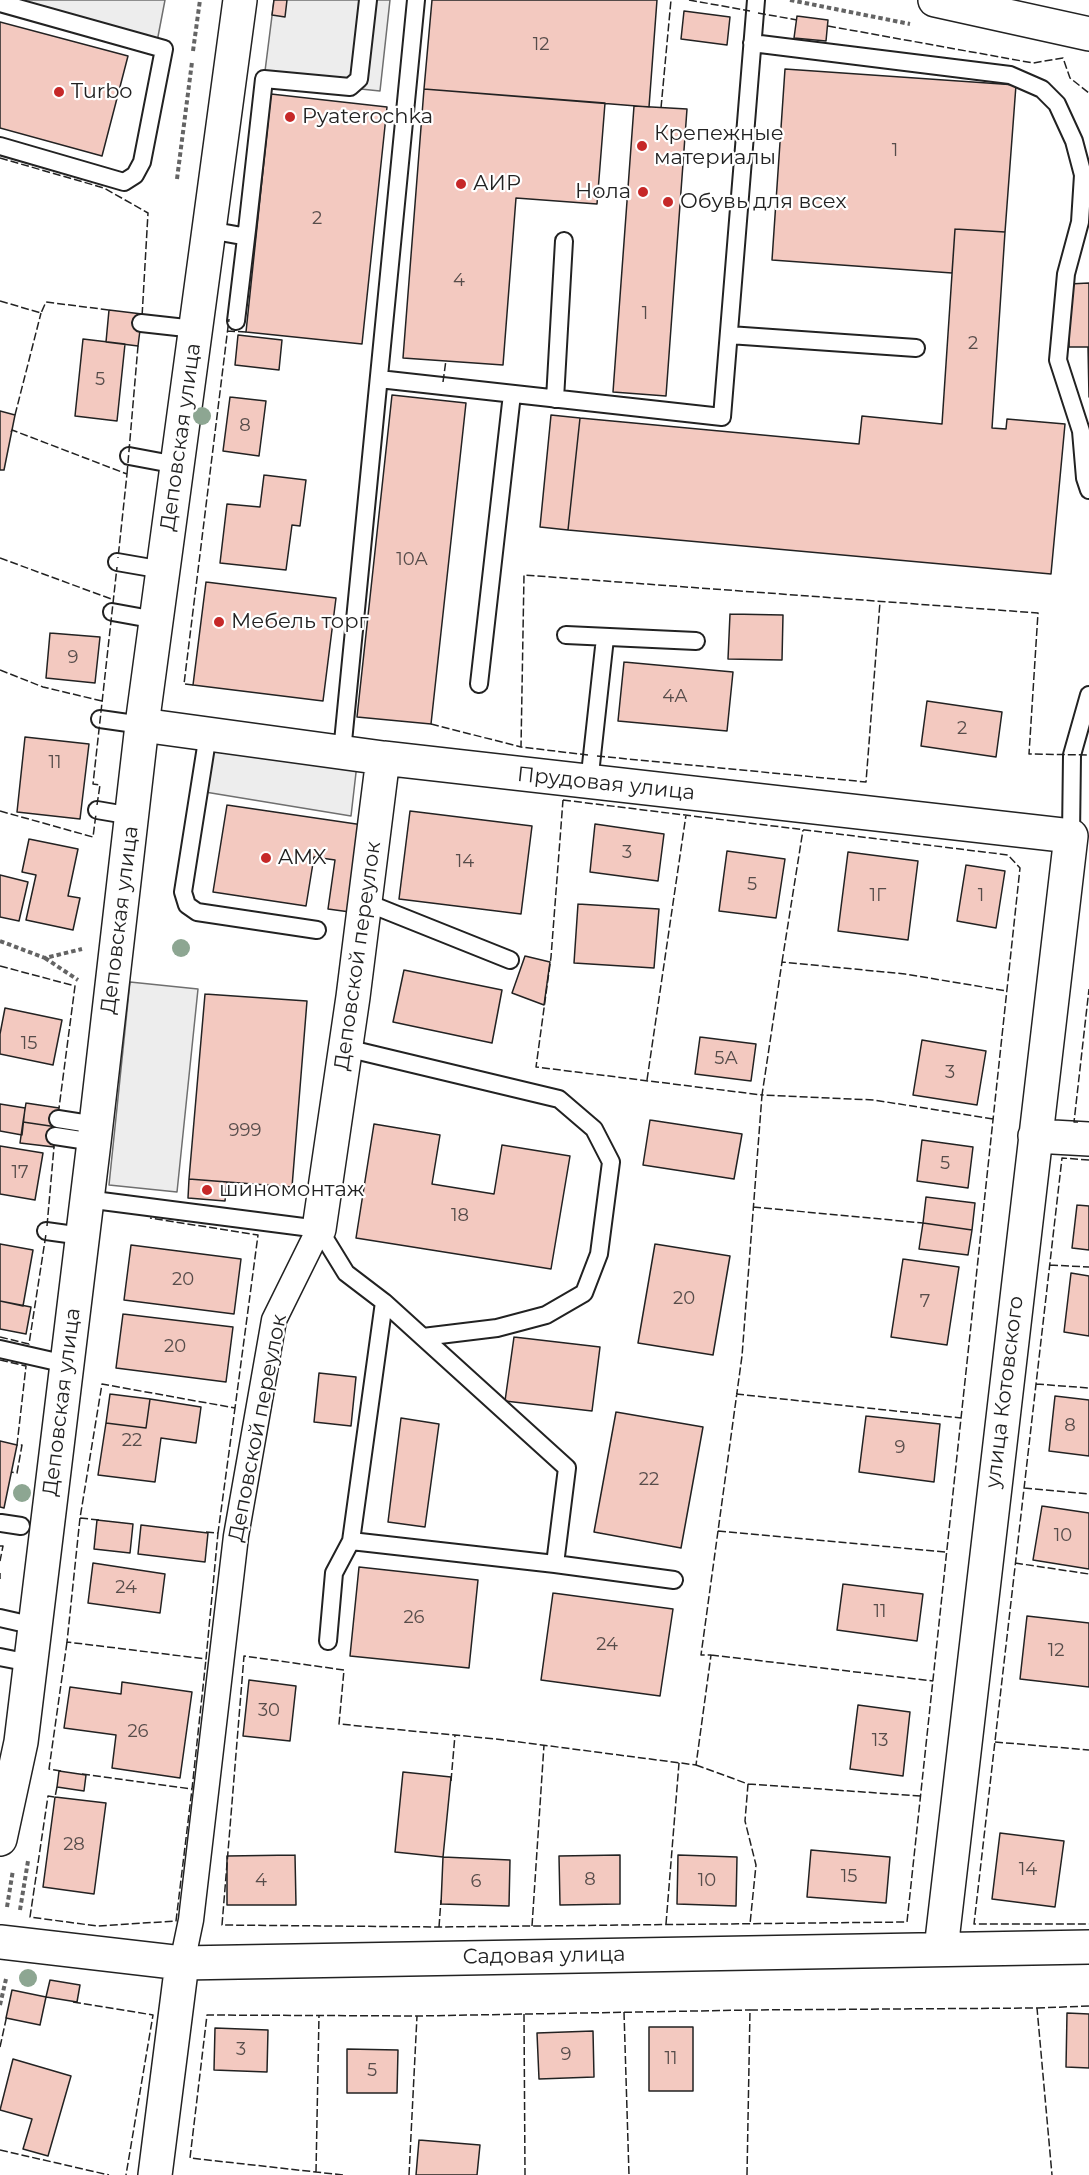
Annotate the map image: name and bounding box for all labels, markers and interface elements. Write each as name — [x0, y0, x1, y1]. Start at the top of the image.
house number: 12 — [533, 34, 549, 56]
place label: Turbo — [71, 79, 133, 105]
marker: Turbo — [52, 85, 66, 99]
place label: Pyaterochka — [302, 104, 433, 130]
marker: Pyaterochka — [283, 110, 297, 124]
place label: Крепежные материалы — [654, 121, 784, 171]
marker: Крепежные материалы — [635, 139, 649, 153]
house number: 1 — [892, 140, 898, 162]
place label: АИР — [473, 171, 521, 197]
marker: АИР — [454, 177, 468, 191]
place label: Нола — [575, 179, 631, 205]
marker: Нола — [636, 185, 650, 199]
place label: Обувь для всех — [680, 189, 846, 215]
marker: Обувь для всех — [661, 195, 675, 209]
house number: 2 — [312, 208, 322, 230]
house number: 4 — [453, 270, 465, 292]
house number: 1 — [642, 303, 648, 325]
house number: 2 — [968, 333, 978, 355]
street label: Деповская улица — [155, 341, 207, 533]
house number: 5 — [95, 369, 105, 391]
house number: 8 — [239, 415, 251, 437]
house number: 10А — [396, 549, 428, 571]
place label: Мебель торг — [231, 609, 369, 635]
marker: Мебель торг — [212, 615, 226, 629]
house number: 9 — [68, 647, 78, 669]
house number: 4А — [662, 686, 688, 708]
house number: 2 — [957, 718, 967, 740]
house number: 11 — [49, 752, 61, 774]
street label: Прудовая улица — [516, 762, 696, 806]
street label: Деповская улица — [96, 824, 144, 1016]
street label: Деповской переулок — [329, 840, 387, 1072]
house number: 3 — [622, 842, 632, 864]
place label: AMX — [278, 845, 326, 871]
marker: AMX — [259, 851, 273, 865]
house number: 14 — [456, 851, 474, 873]
house number: 5 — [747, 874, 757, 896]
house number: 1Г — [870, 885, 886, 907]
house number: 1 — [978, 885, 984, 907]
house number: 15 — [21, 1033, 37, 1055]
house number: 5А — [714, 1048, 738, 1070]
house number: 3 — [945, 1062, 955, 1084]
house number: 999 — [229, 1120, 261, 1142]
house number: 5 — [940, 1153, 950, 1175]
house number: 17 — [11, 1162, 29, 1184]
place label: шиномонтаж — [219, 1177, 364, 1203]
marker: шиномонтаж — [200, 1183, 214, 1197]
house number: 18 — [451, 1205, 469, 1227]
house number: 20 — [172, 1269, 194, 1291]
house number: 20 — [673, 1288, 695, 1310]
house number: 7 — [920, 1291, 930, 1313]
street label: улица Котовского — [981, 1294, 1029, 1490]
street label: Деповская улица — [38, 1306, 86, 1498]
street label: Деповской переулок — [224, 1312, 292, 1544]
house number: 20 — [164, 1336, 186, 1358]
house number: 8 — [1064, 1415, 1076, 1437]
house number: 22 — [122, 1430, 142, 1452]
house number: 9 — [895, 1437, 905, 1459]
house number: 22 — [639, 1469, 659, 1491]
house number: 10 — [1054, 1525, 1072, 1547]
house number: 24 — [115, 1577, 137, 1599]
house number: 11 — [874, 1601, 886, 1623]
house number: 26 — [403, 1607, 425, 1629]
house number: 24 — [596, 1634, 618, 1656]
house number: 12 — [1048, 1640, 1064, 1662]
house number: 30 — [258, 1700, 280, 1722]
house number: 26 — [127, 1721, 149, 1743]
house number: 13 — [872, 1730, 888, 1752]
house number: 28 — [63, 1834, 85, 1856]
house number: 14 — [1019, 1859, 1037, 1881]
house number: 15 — [841, 1866, 857, 1888]
house number: 8 — [584, 1869, 596, 1891]
house number: 4 — [255, 1870, 267, 1892]
house number: 10 — [698, 1870, 716, 1892]
house number: 6 — [471, 1871, 481, 1893]
street label: Садовая улица — [462, 1942, 626, 1970]
house number: 3 — [236, 2039, 246, 2061]
house number: 9 — [561, 2044, 571, 2066]
house number: 11 — [665, 2048, 677, 2070]
house number: 5 — [367, 2060, 377, 2082]

